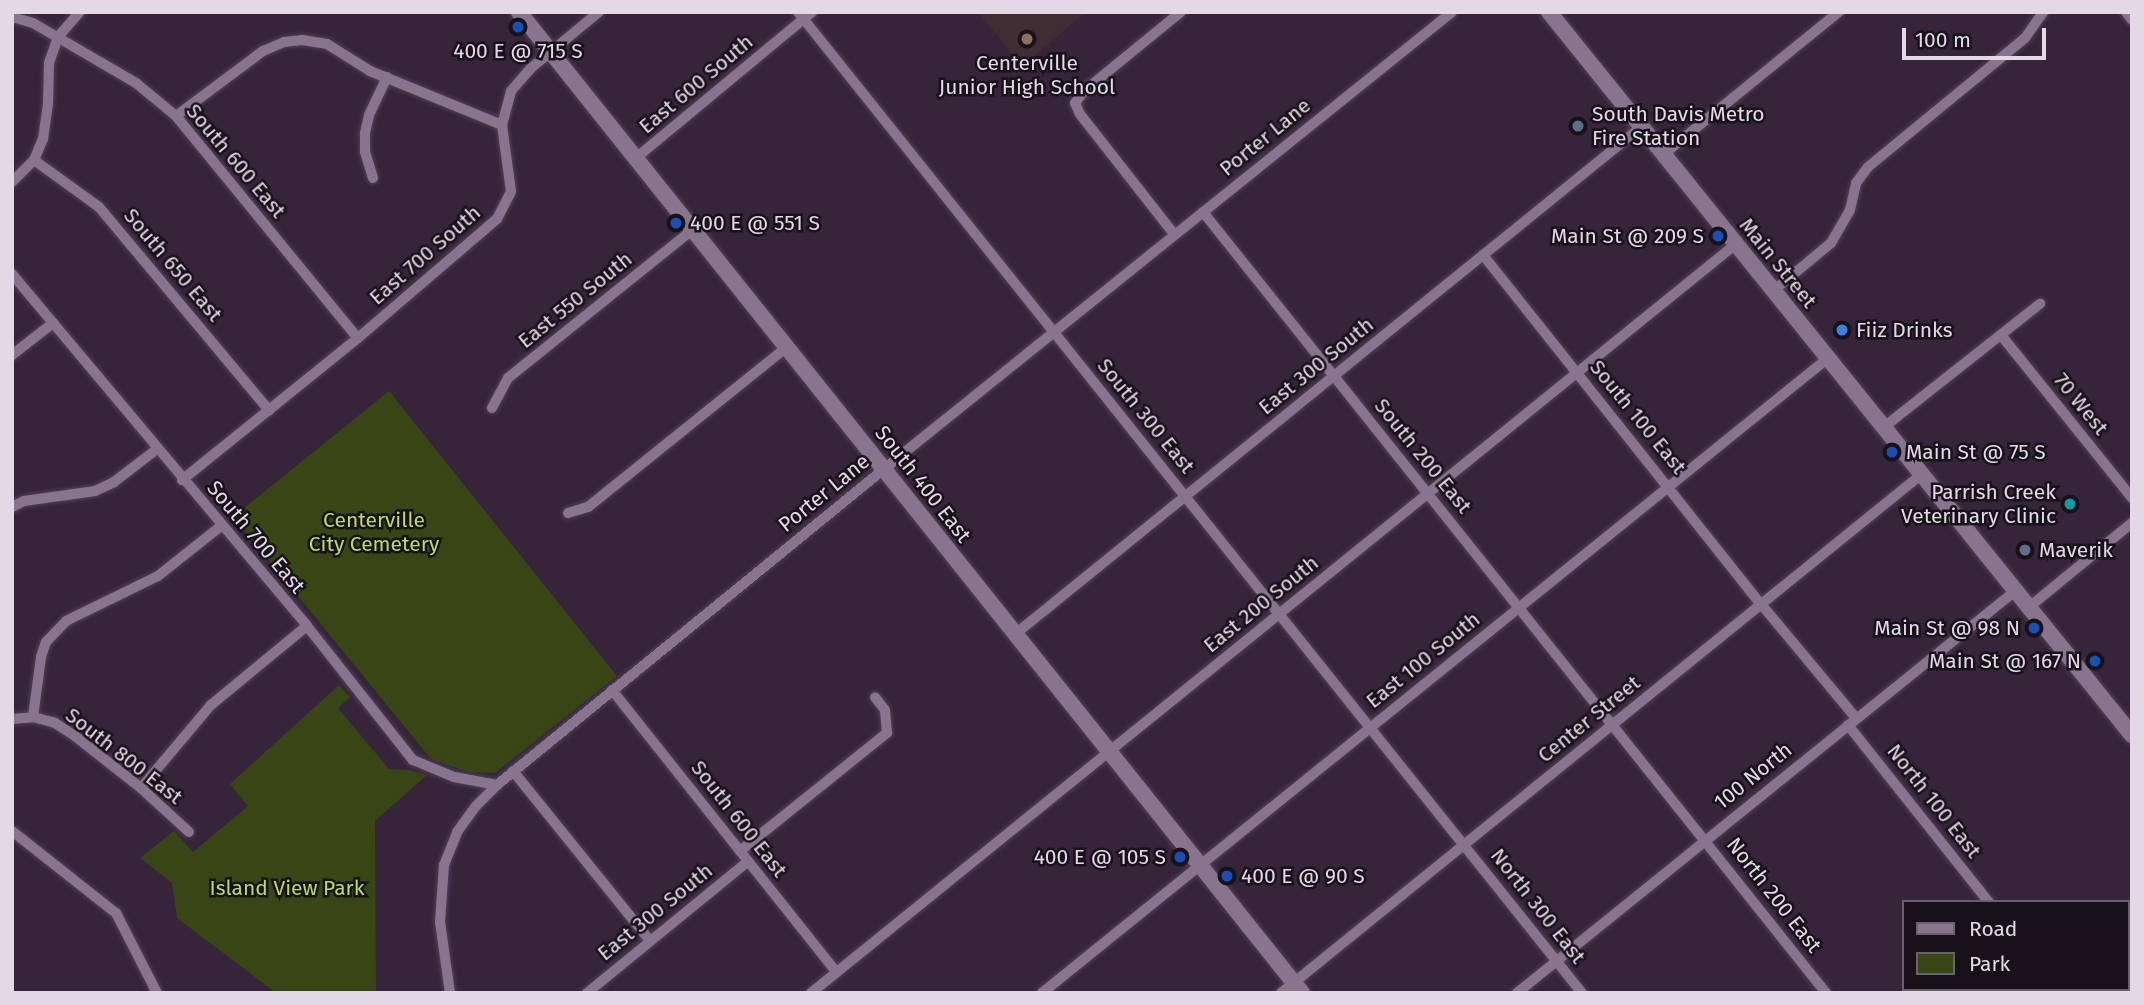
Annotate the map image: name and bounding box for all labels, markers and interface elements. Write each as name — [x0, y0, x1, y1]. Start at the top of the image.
scale bar — [1906, 14, 2050, 58]
marker: 400 E @ 715 S — [510, 19, 526, 35]
text: 100 m — [1915, 27, 1971, 53]
street label: East 600 South — [634, 29, 758, 139]
marker: Centerville Junior High School — [1019, 31, 1035, 47]
place label: 400 E @ 715 S — [453, 38, 583, 64]
place label: Centerville Junior High School — [939, 50, 1115, 100]
street label: Porter Lane — [1214, 93, 1316, 181]
street label: South 600 East — [181, 99, 291, 223]
place label: South Davis Metro Fire Station — [1592, 101, 1765, 151]
marker: South Davis Metro Fire Station — [1570, 118, 1586, 134]
street label: East 700 South — [364, 200, 486, 310]
street label: South 650 East — [118, 203, 228, 327]
place label: 400 E @ 551 S — [690, 210, 820, 236]
street label: Main Street — [1734, 213, 1822, 313]
marker: 400 E @ 551 S — [668, 215, 684, 231]
place label: Main St @ 209 S — [1551, 223, 1704, 249]
marker: Main St @ 209 S — [1710, 228, 1726, 244]
street label: East 550 South — [513, 246, 637, 354]
street label: East 300 South — [1253, 312, 1379, 420]
place label: Fiiz Drinks — [1856, 317, 1952, 343]
marker: Fiiz Drinks — [1834, 322, 1850, 338]
street label: South 300 East — [1092, 353, 1200, 479]
street label: South 100 East — [1584, 355, 1692, 479]
street label: 70 West — [2048, 368, 2114, 440]
street label: South 200 East — [1369, 394, 1477, 518]
street label: South 400 East — [870, 421, 976, 547]
place label: Main St @ 75 S — [1906, 439, 2046, 465]
marker: Main St @ 75 S — [1884, 444, 1900, 460]
street label: Porter Lane — [773, 449, 875, 537]
street label: South 700 East — [202, 476, 310, 598]
place label: Parrish Creek Veterinary Clinic — [1901, 479, 2056, 529]
marker: Parrish Creek Veterinary Clinic — [2062, 496, 2078, 512]
park label: Centerville City Cemetery — [309, 507, 439, 557]
place label: Maverik — [2039, 537, 2113, 563]
marker: Maverik — [2017, 542, 2033, 558]
street label: East 200 South — [1199, 550, 1323, 658]
street label: East 100 South — [1361, 606, 1485, 714]
place label: Main St @ 98 N — [1874, 615, 2020, 641]
marker: Main St @ 98 N — [2026, 620, 2042, 636]
place label: Main St @ 167 N — [1929, 648, 2081, 674]
marker: Main St @ 167 N — [2087, 653, 2103, 669]
street label: Center Street — [1533, 670, 1645, 768]
street label: South 800 East — [60, 703, 188, 809]
street label: 100 North — [1709, 737, 1797, 815]
street label: North 100 East — [1882, 739, 1986, 863]
street label: South 600 East — [686, 756, 792, 882]
street label: North 200 East — [1721, 832, 1827, 958]
street label: North 300 East — [1485, 843, 1591, 969]
place label: 400 E @ 105 S — [1034, 844, 1166, 870]
marker: 400 E @ 105 S — [1172, 849, 1188, 865]
street label: East 300 South — [592, 858, 718, 966]
place label: 400 E @ 90 S — [1241, 863, 1365, 889]
marker: 400 E @ 90 S — [1219, 868, 1235, 884]
park label: Island View Park — [210, 875, 364, 901]
legend — [1902, 900, 2130, 991]
text: Road — [1969, 916, 2017, 942]
text: Park — [1969, 951, 2010, 977]

